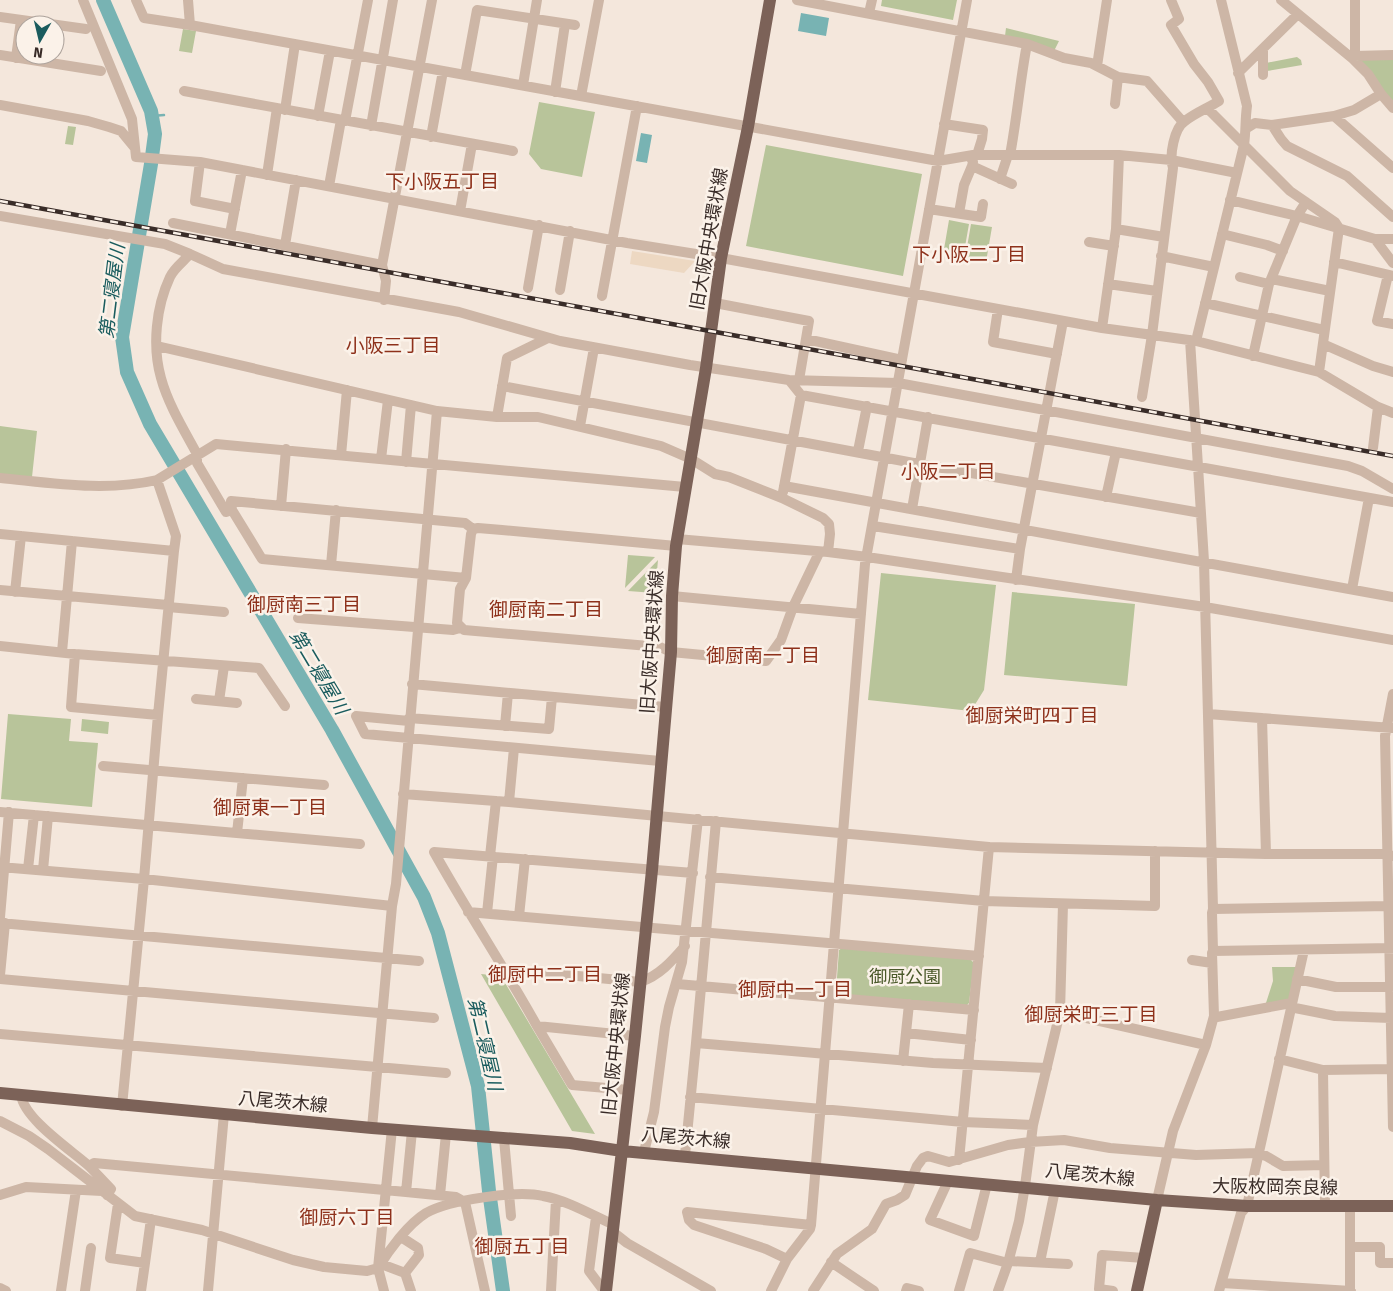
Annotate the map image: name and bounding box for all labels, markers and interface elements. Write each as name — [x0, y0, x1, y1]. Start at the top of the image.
north arrow — [15, 15, 65, 65]
text: N — [32, 43, 44, 61]
street label: 旧大阪中央環状線 — [686, 166, 732, 312]
district label: 下小阪五丁目 — [385, 170, 499, 193]
water label: 第二寝屋川 — [95, 240, 129, 340]
district label: 下小阪二丁目 — [912, 243, 1026, 266]
district label: 小阪三丁目 — [345, 334, 441, 357]
district label: 小阪二丁目 — [900, 460, 996, 483]
street label: 旧大阪中央環状線 — [636, 569, 668, 715]
district label: 御厨南三丁目 — [247, 593, 361, 616]
district label: 御厨南二丁目 — [489, 598, 603, 621]
water label: 第二寝屋川 — [285, 625, 354, 720]
district label: 御厨南一丁目 — [706, 644, 820, 667]
district label: 御厨栄町四丁目 — [965, 704, 1099, 727]
district label: 御厨東一丁目 — [213, 796, 327, 819]
district label: 御厨中二丁目 — [488, 963, 602, 986]
park label: 御厨公園 — [869, 966, 941, 988]
street label: 旧大阪中央環状線 — [598, 971, 634, 1117]
district label: 御厨中一丁目 — [738, 978, 852, 1001]
water label: 第二寝屋川 — [463, 995, 507, 1095]
district label: 御厨栄町三丁目 — [1024, 1003, 1158, 1026]
street label: 八尾茨木線 — [237, 1087, 329, 1117]
street label: 八尾茨木線 — [640, 1123, 732, 1153]
street label: 八尾茨木線 — [1044, 1159, 1136, 1191]
street label: 大阪枚岡奈良線 — [1212, 1175, 1338, 1199]
district label: 御厨六丁目 — [299, 1206, 395, 1229]
district label: 御厨五丁目 — [474, 1235, 570, 1258]

